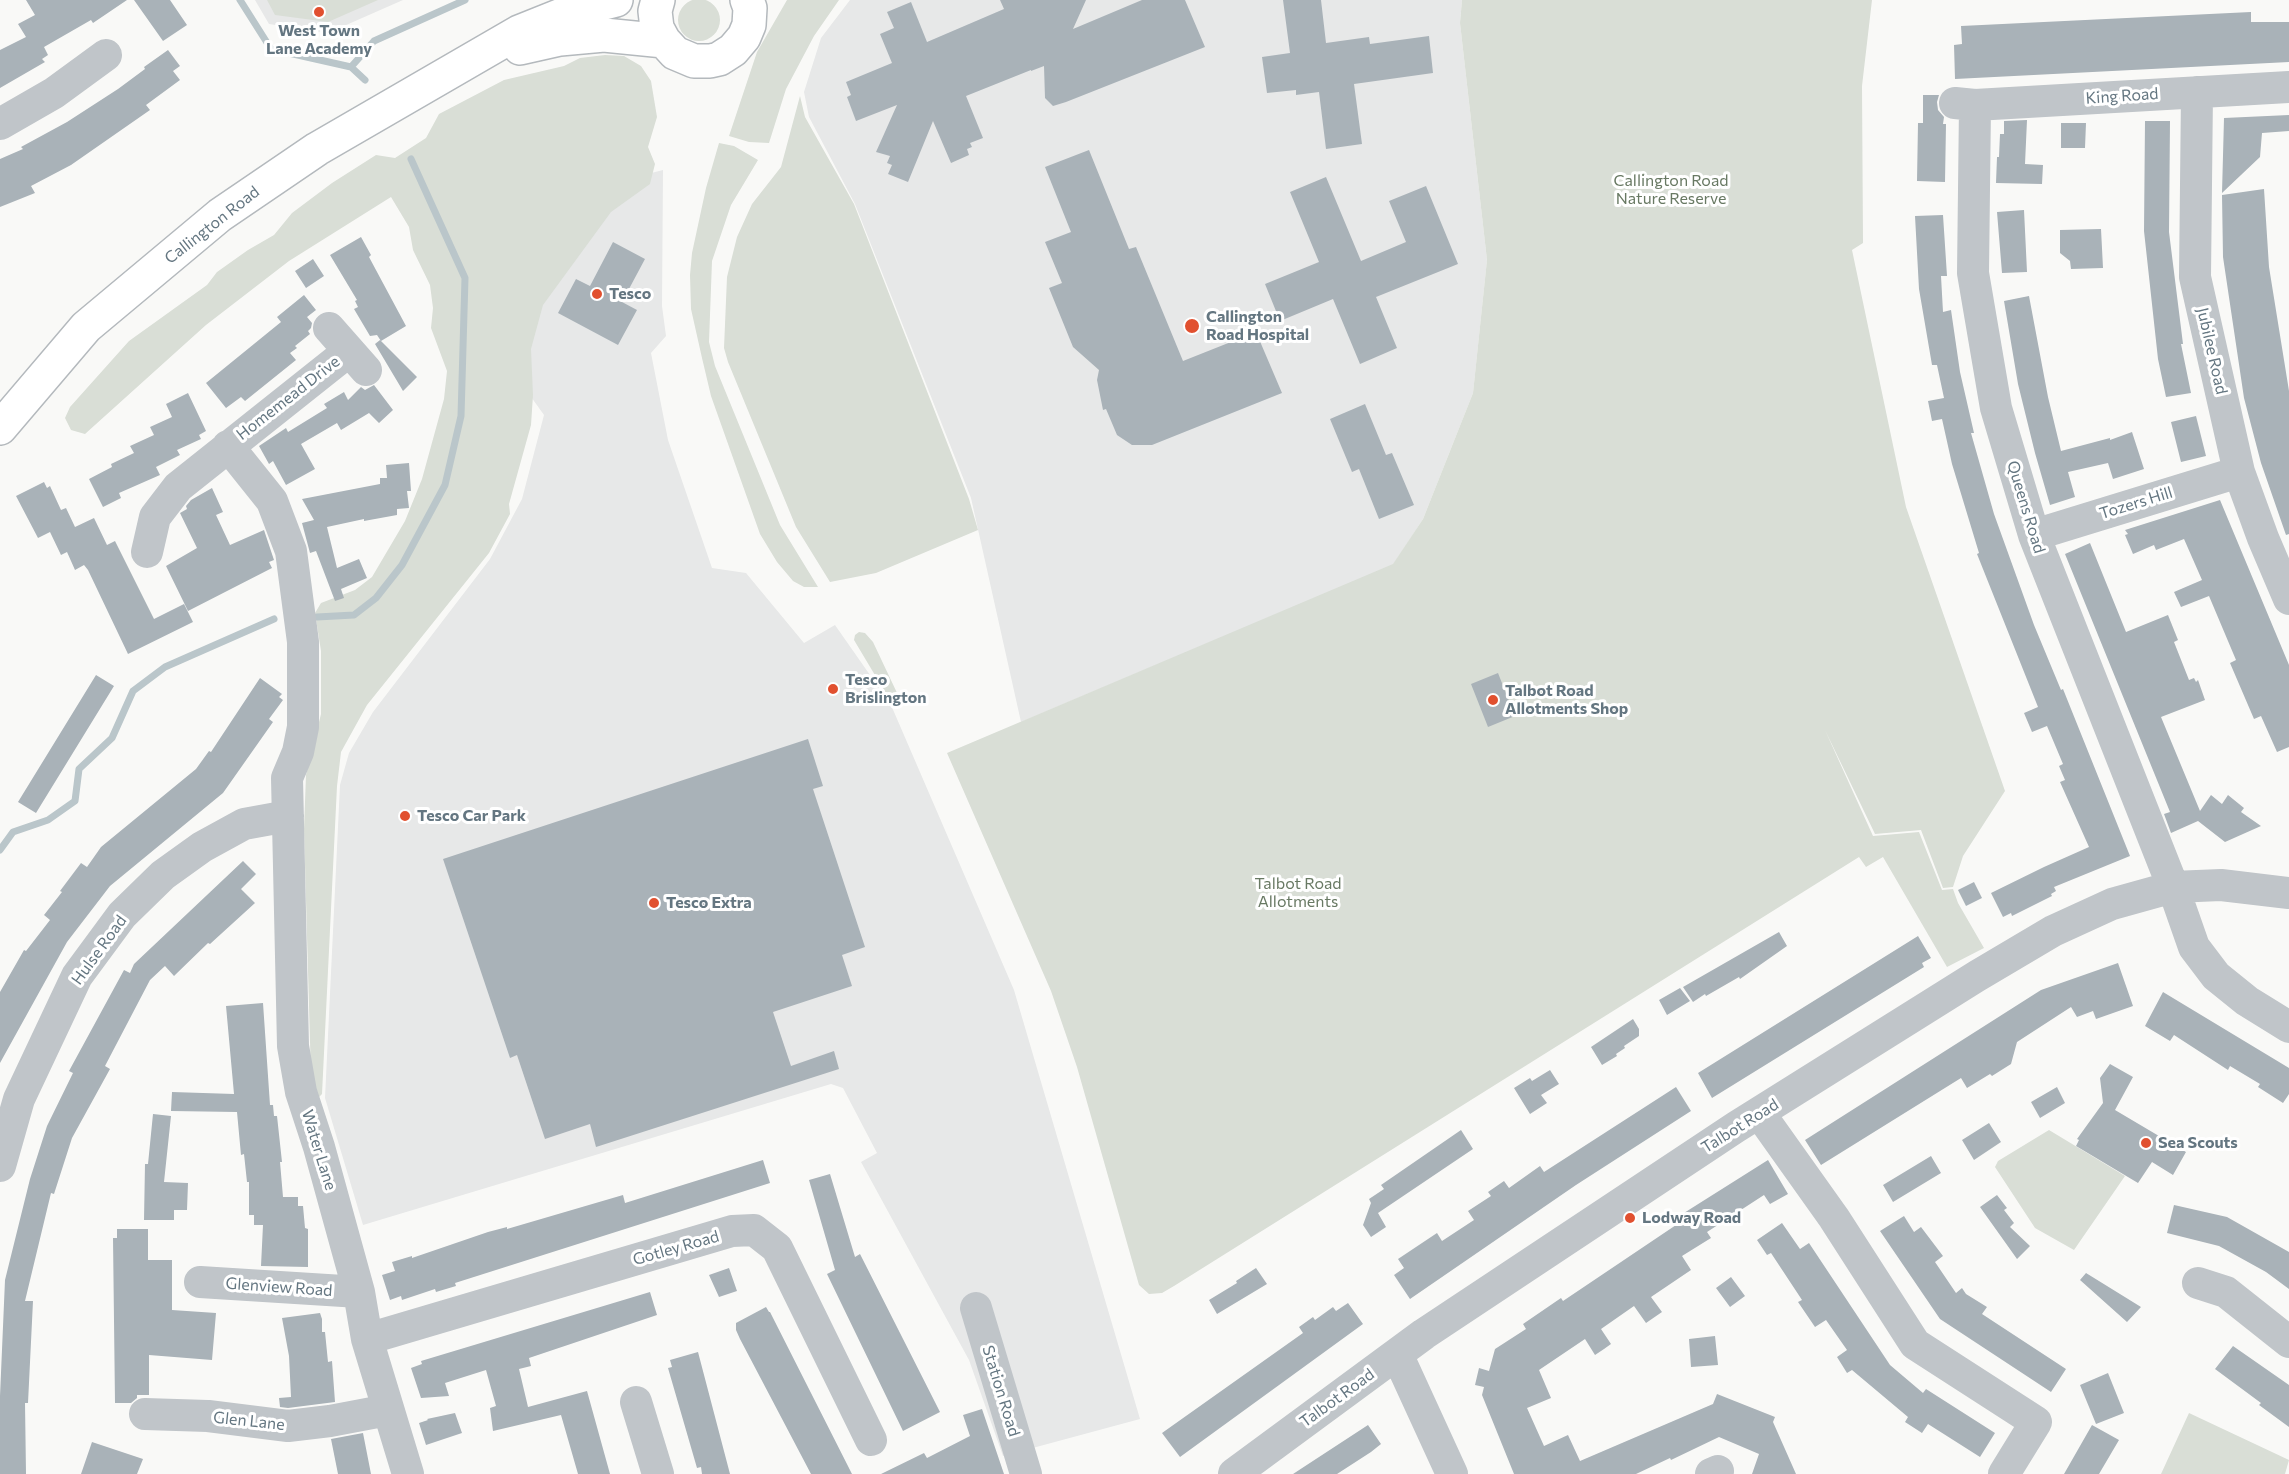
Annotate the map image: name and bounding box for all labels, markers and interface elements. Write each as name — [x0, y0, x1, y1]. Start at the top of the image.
marker: West Town Lane Academy — [312, 5, 326, 19]
place label: West Town Lane Academy — [266, 21, 372, 59]
street label: King Road — [2085, 84, 2159, 108]
park label: Callington Road Nature Reserve — [1613, 171, 1729, 209]
street label: Callington Road — [161, 182, 263, 268]
place label: Tesco — [609, 284, 651, 304]
marker: Tesco — [590, 287, 604, 301]
street label: Jubilee Road — [2193, 306, 2231, 396]
place label: Callington Road Hospital — [1206, 307, 1309, 345]
marker: Callington Road Hospital — [1183, 317, 1201, 335]
street label: Homemead Drive — [233, 352, 343, 444]
street label: Queens Road — [2003, 458, 2049, 556]
street label: Tozers Hill — [2097, 483, 2175, 523]
place label: Tesco Brislington — [845, 670, 926, 708]
place label: Talbot Road Allotments Shop — [1505, 681, 1628, 719]
marker: Tesco Brislington — [826, 682, 840, 696]
marker: Talbot Road Allotments Shop — [1486, 693, 1500, 707]
place label: Tesco Car Park — [417, 806, 526, 826]
marker: Tesco Car Park — [398, 809, 412, 823]
park label: Talbot Road Allotments — [1254, 874, 1342, 912]
place label: Tesco Extra — [666, 893, 752, 913]
marker: Tesco Extra — [647, 896, 661, 910]
street label: Hulse Road — [67, 912, 131, 988]
street label: Talbot Road — [1698, 1095, 1782, 1157]
street label: Water Lane — [298, 1107, 340, 1193]
place label: Sea Scouts — [2158, 1133, 2238, 1153]
marker: Sea Scouts — [2139, 1136, 2153, 1150]
place label: Lodway Road — [1642, 1208, 1741, 1228]
marker: Lodway Road — [1623, 1211, 1637, 1225]
street label: Gotley Road — [631, 1227, 721, 1269]
street label: Glenview Road — [225, 1274, 333, 1300]
street label: Station Road — [978, 1343, 1024, 1439]
street label: Talbot Road — [1296, 1365, 1378, 1431]
street label: Glen Lane — [212, 1408, 286, 1434]

